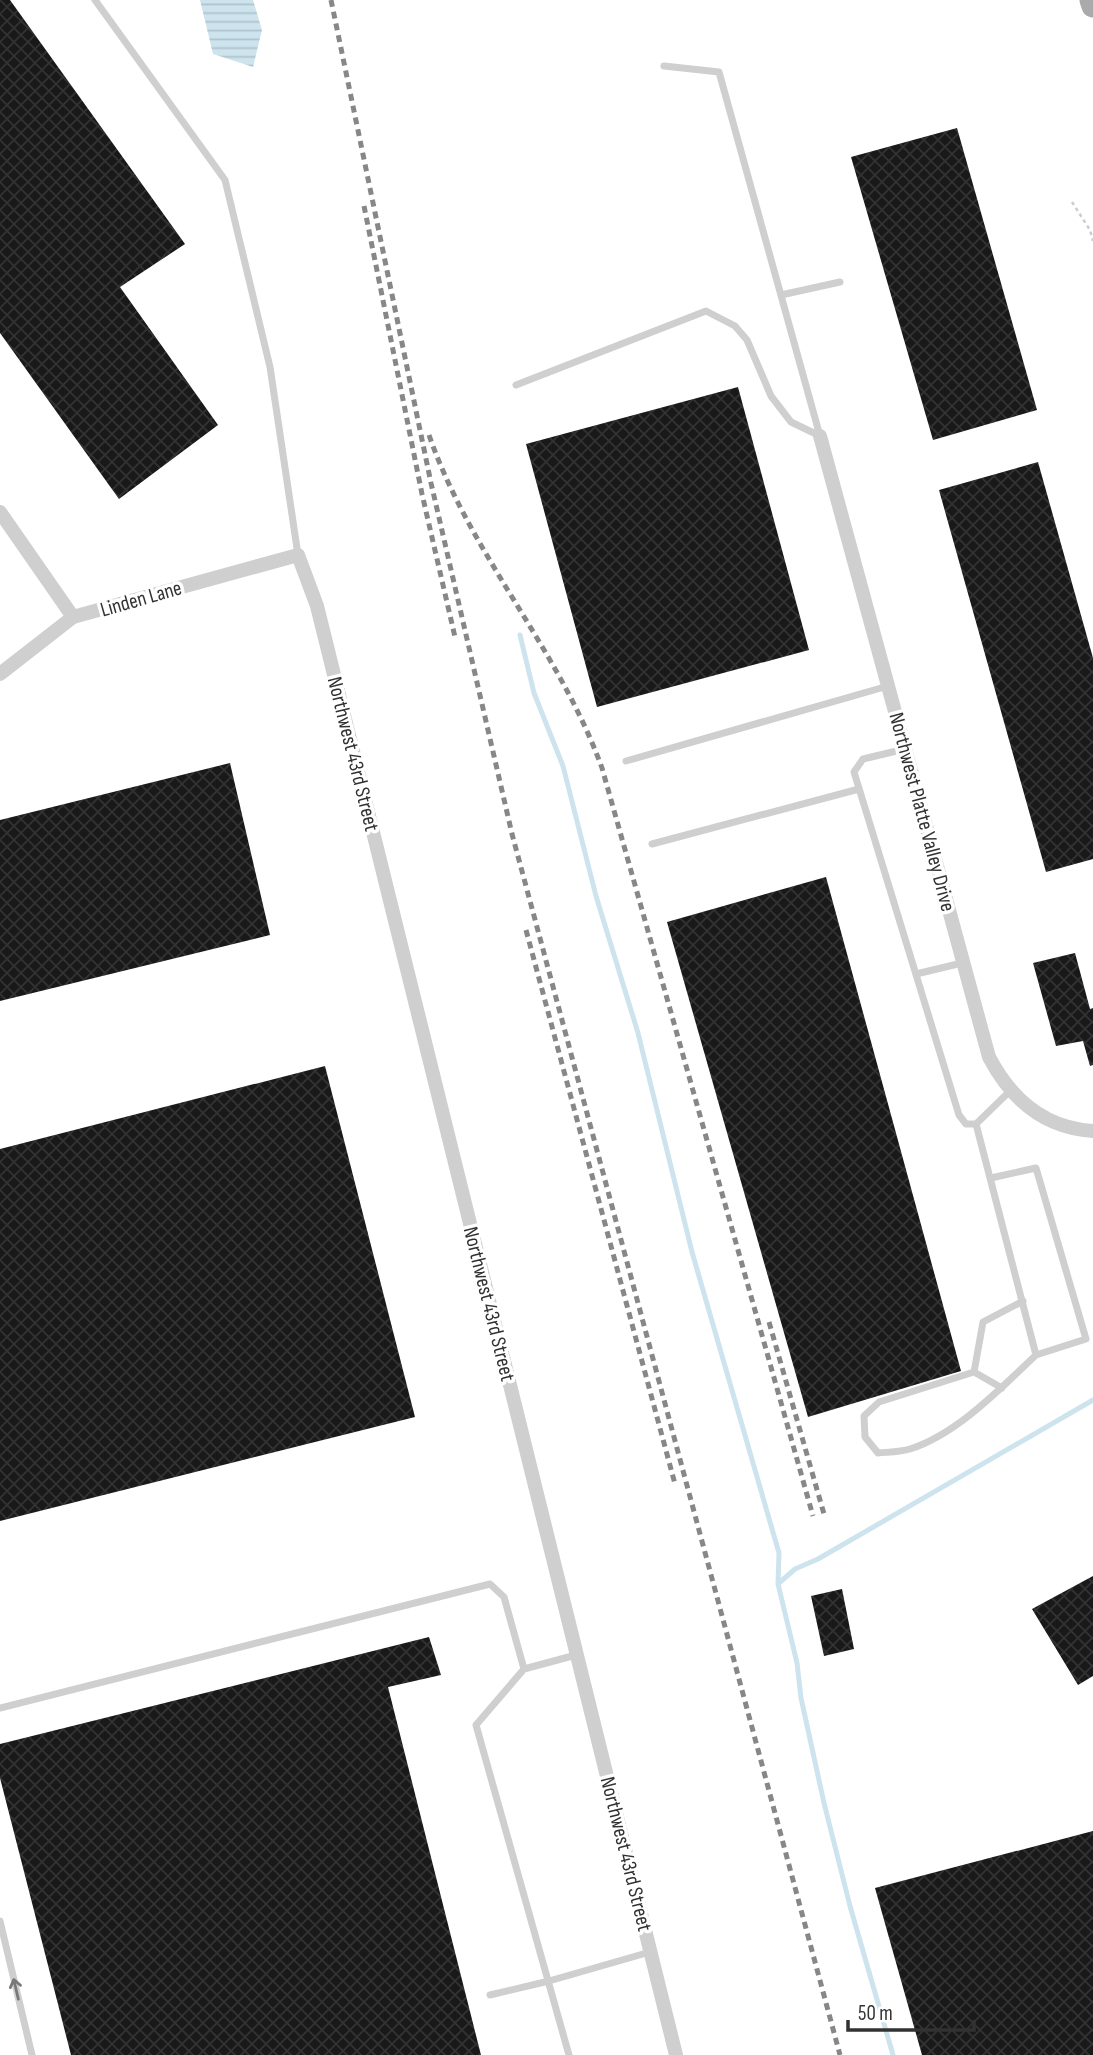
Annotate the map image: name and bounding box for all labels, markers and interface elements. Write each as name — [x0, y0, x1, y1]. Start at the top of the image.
street label: Linden Lane — [97, 575, 185, 623]
street label: Northwest 43rd Street — [322, 674, 384, 834]
street label: Northwest Platte Valley Drive — [883, 710, 961, 914]
street label: Northwest 43rd Street — [458, 1224, 520, 1384]
street label: Northwest 43rd Street — [595, 1774, 657, 1934]
one-way arrow — [9, 1978, 22, 2001]
scale bar — [848, 1988, 974, 2032]
text: 50 m — [858, 2001, 893, 2026]

